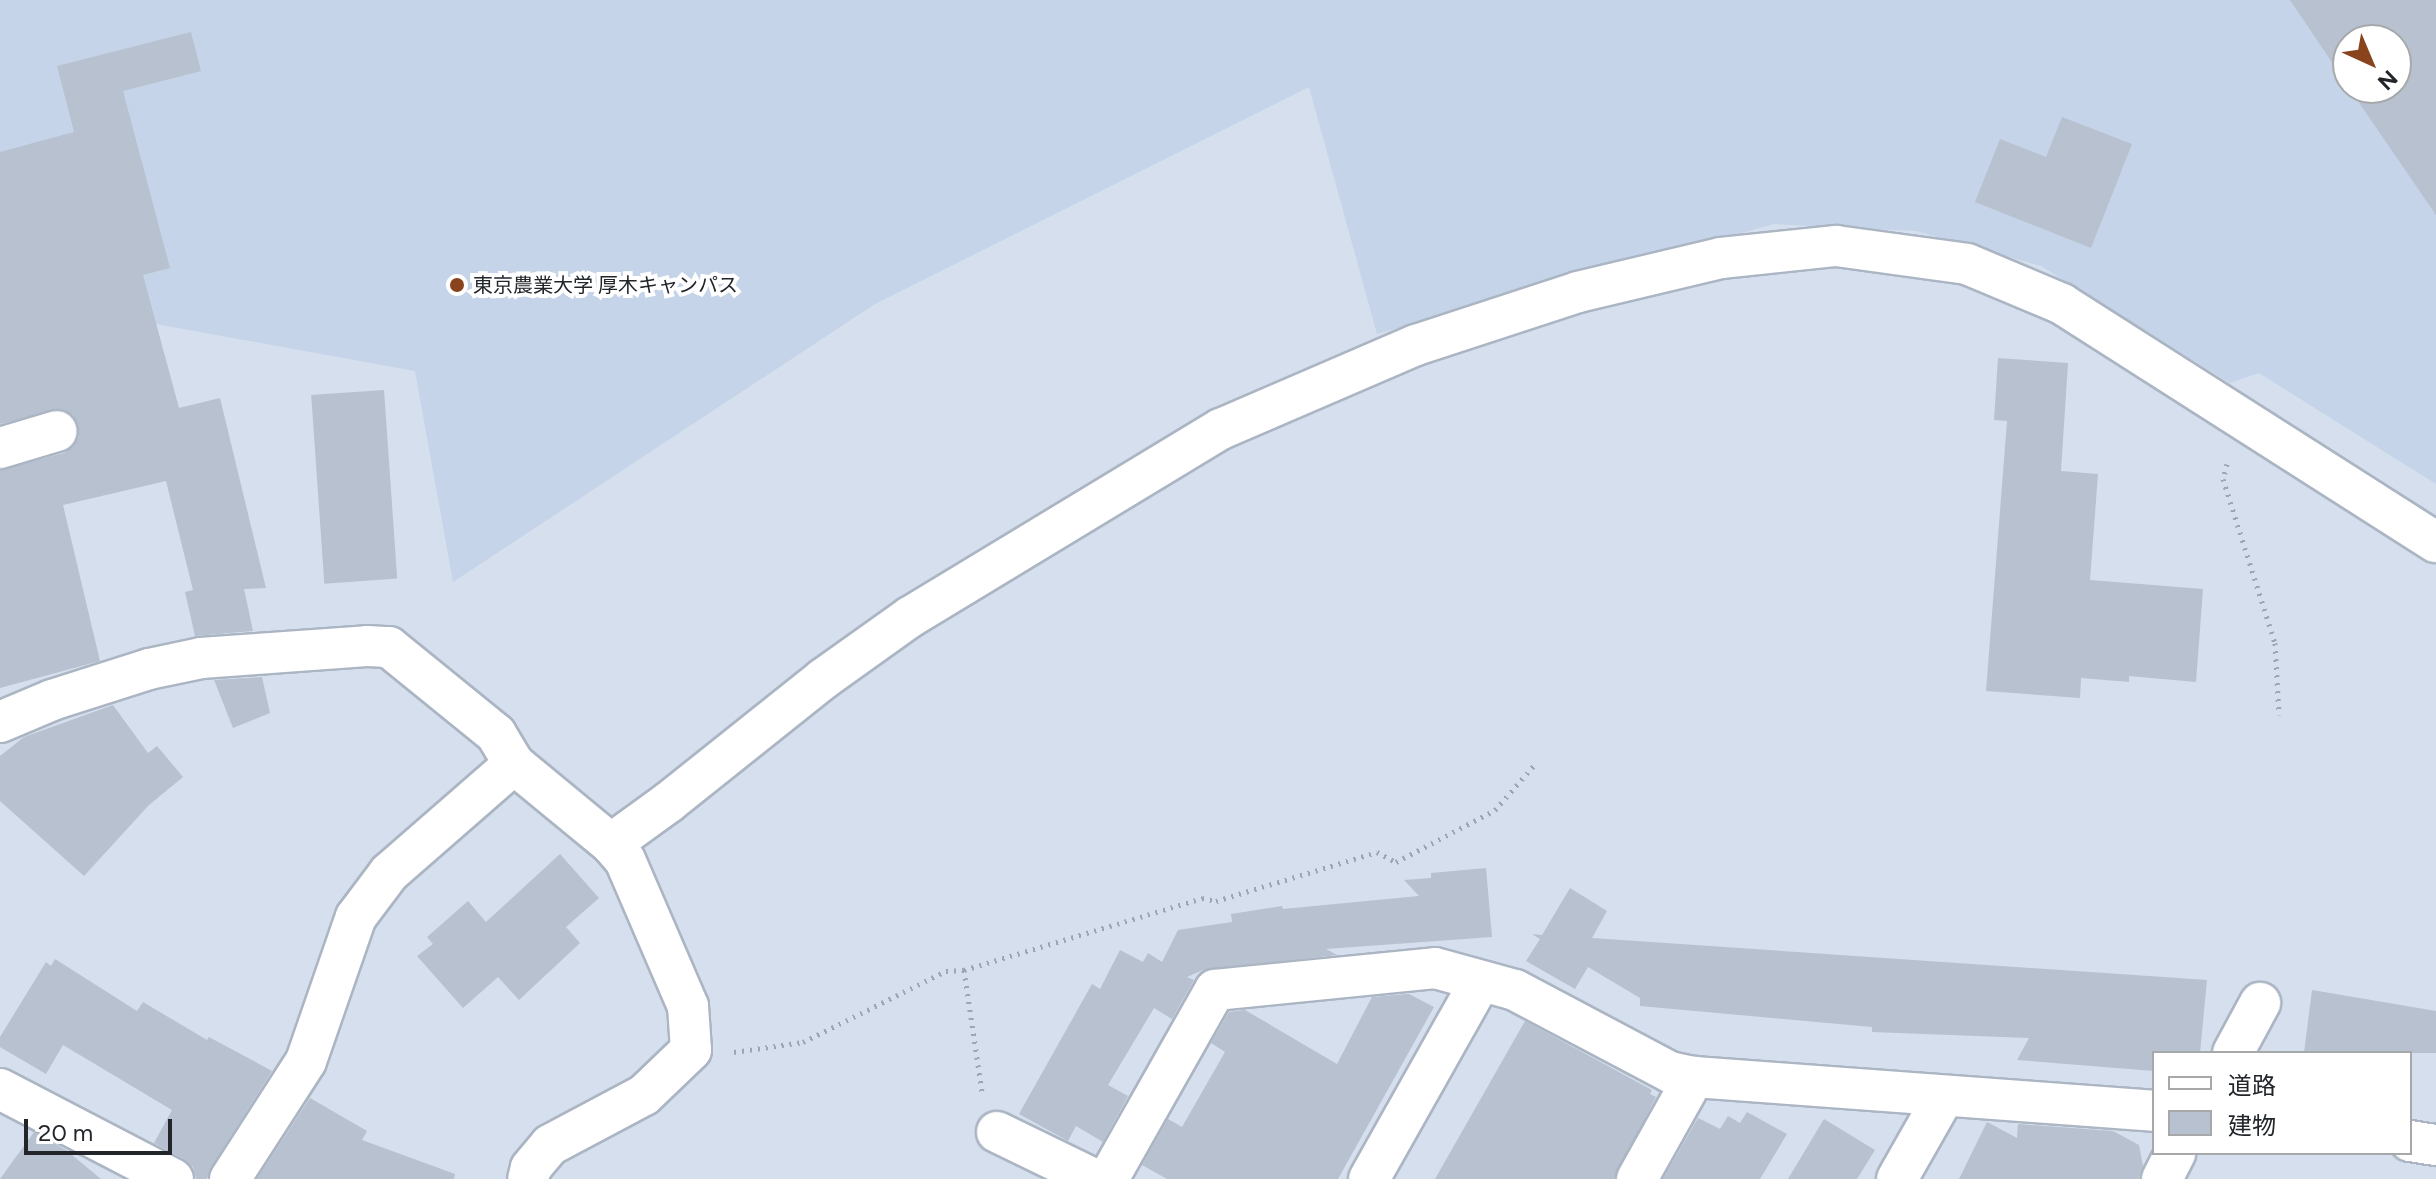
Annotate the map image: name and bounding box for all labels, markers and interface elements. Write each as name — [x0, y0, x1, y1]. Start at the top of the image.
north arrow — [2332, 24, 2412, 104]
text: N — [2372, 65, 2403, 96]
place label: 東京農業大学 厚木キャンパス — [473, 273, 738, 297]
marker: 東京農業大学 厚木キャンパス — [448, 276, 466, 294]
legend — [2152, 1051, 2412, 1155]
text: 道路 — [2228, 1071, 2276, 1100]
scale bar — [28, 1103, 176, 1153]
text: 建物 — [2228, 1111, 2276, 1140]
text: 20 m — [38, 1118, 93, 1147]

